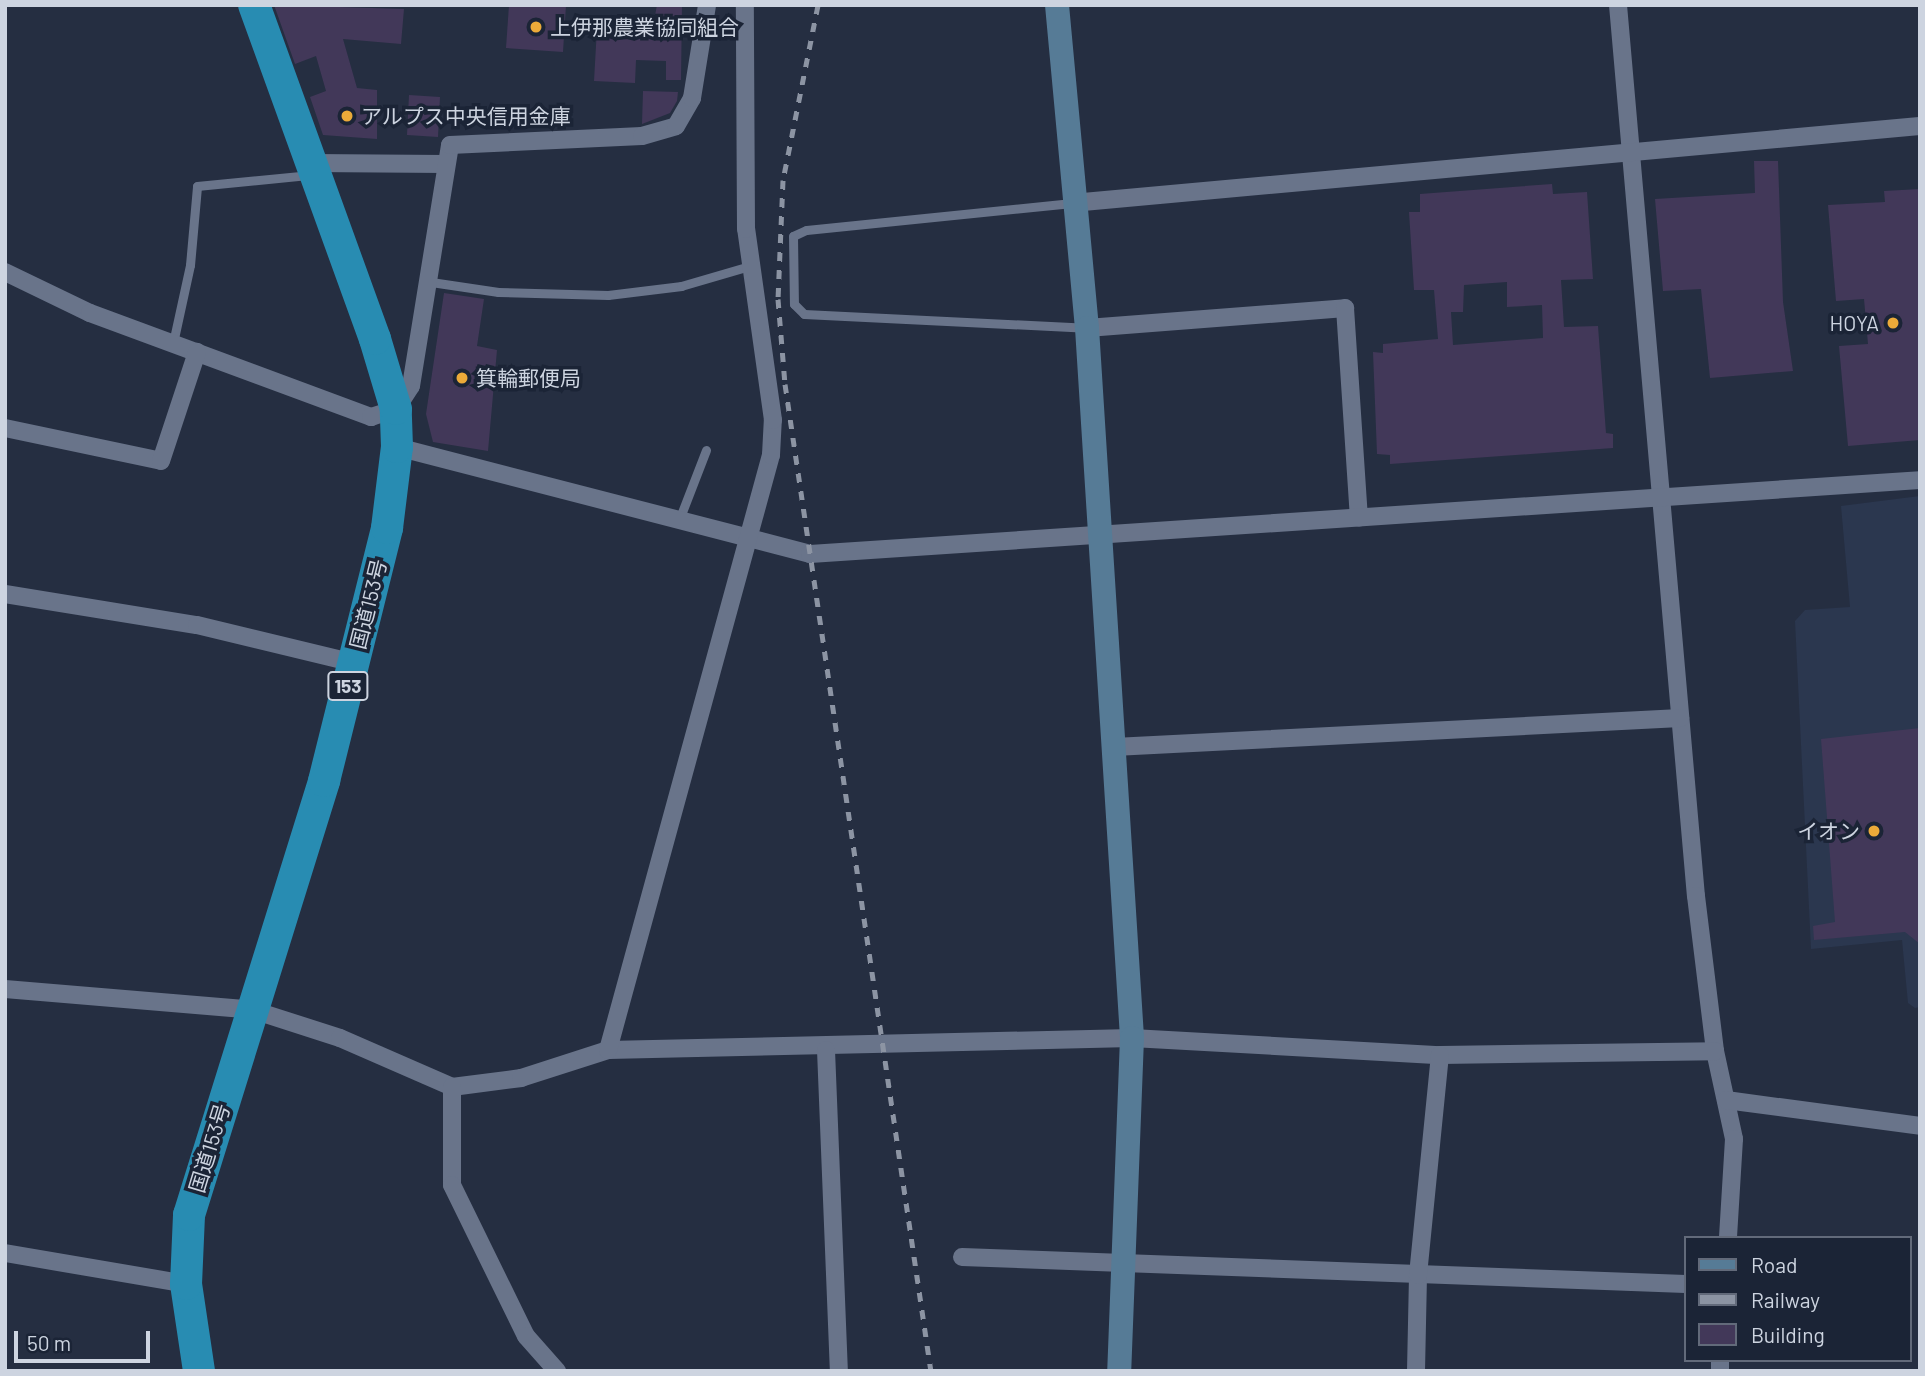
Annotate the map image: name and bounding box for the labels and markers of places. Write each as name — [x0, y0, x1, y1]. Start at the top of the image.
place label: 上伊那農業協同組合 — [550, 14, 739, 40]
marker: 上伊那農業協同組合 — [528, 19, 544, 35]
place label: アルプス中央信用金庫 — [361, 103, 571, 129]
marker: アルプス中央信用金庫 — [339, 108, 355, 124]
place label: HOYA — [1829, 310, 1879, 336]
marker: HOYA — [1885, 315, 1901, 331]
place label: 箕輪郵便局 — [476, 365, 581, 391]
marker: 箕輪郵便局 — [454, 370, 470, 386]
place label: イオン — [1797, 818, 1860, 844]
marker: イオン — [1866, 823, 1882, 839]

